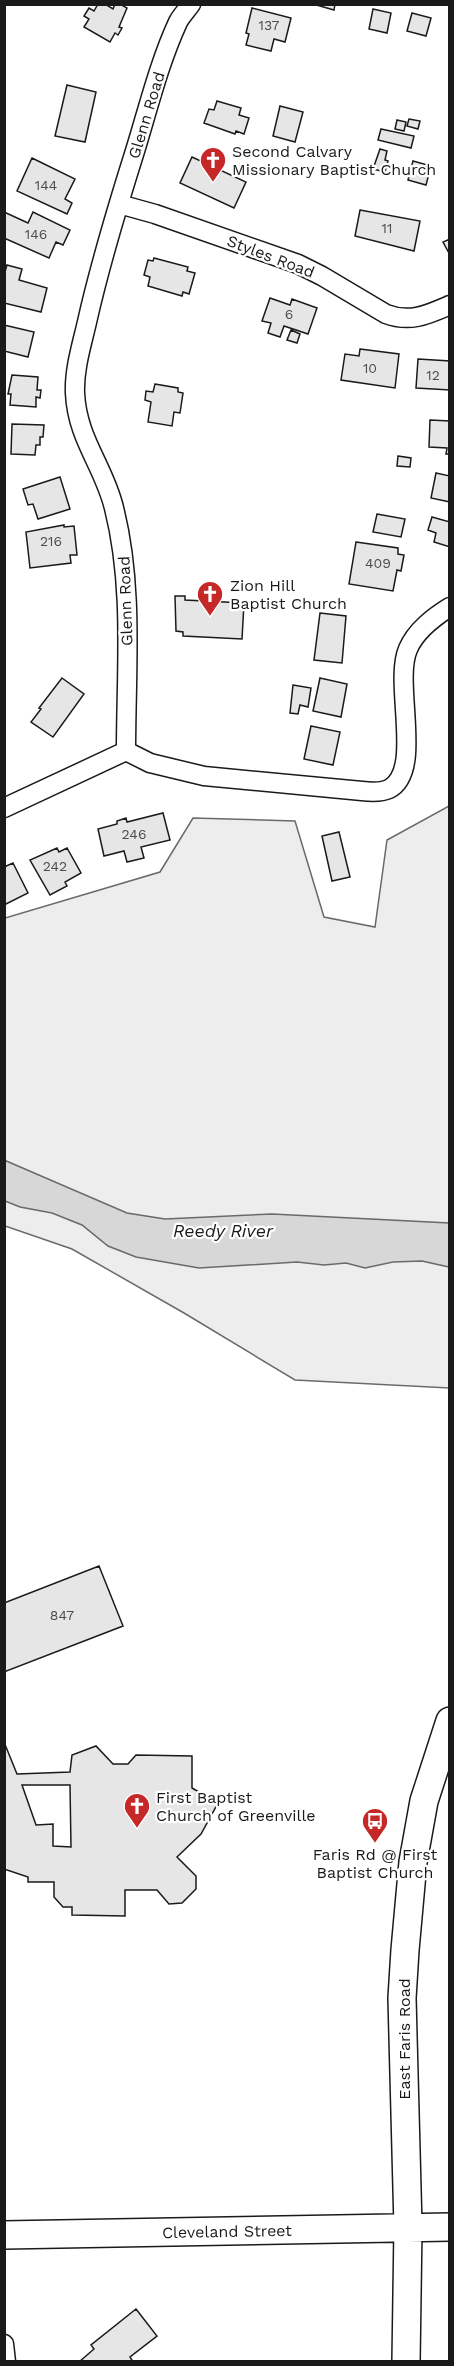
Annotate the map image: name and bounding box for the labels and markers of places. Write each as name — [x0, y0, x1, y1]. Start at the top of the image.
place label: Second Calvary Missionary Baptist Church — [232, 142, 436, 179]
church icon: Second Calvary Missionary Baptist Church — [198, 145, 228, 183]
place label: Zion Hill Baptist Church — [230, 576, 347, 613]
church icon: Zion Hill Baptist Church — [195, 579, 225, 617]
place label: First Baptist Church of Greenville — [156, 1788, 316, 1825]
church icon: First Baptist Church of Greenville — [122, 1791, 152, 1829]
bus stop icon: Faris Rd @ First Baptist Church — [360, 1806, 390, 1844]
place label: Faris Rd @ First Baptist Church — [313, 1845, 438, 1882]

